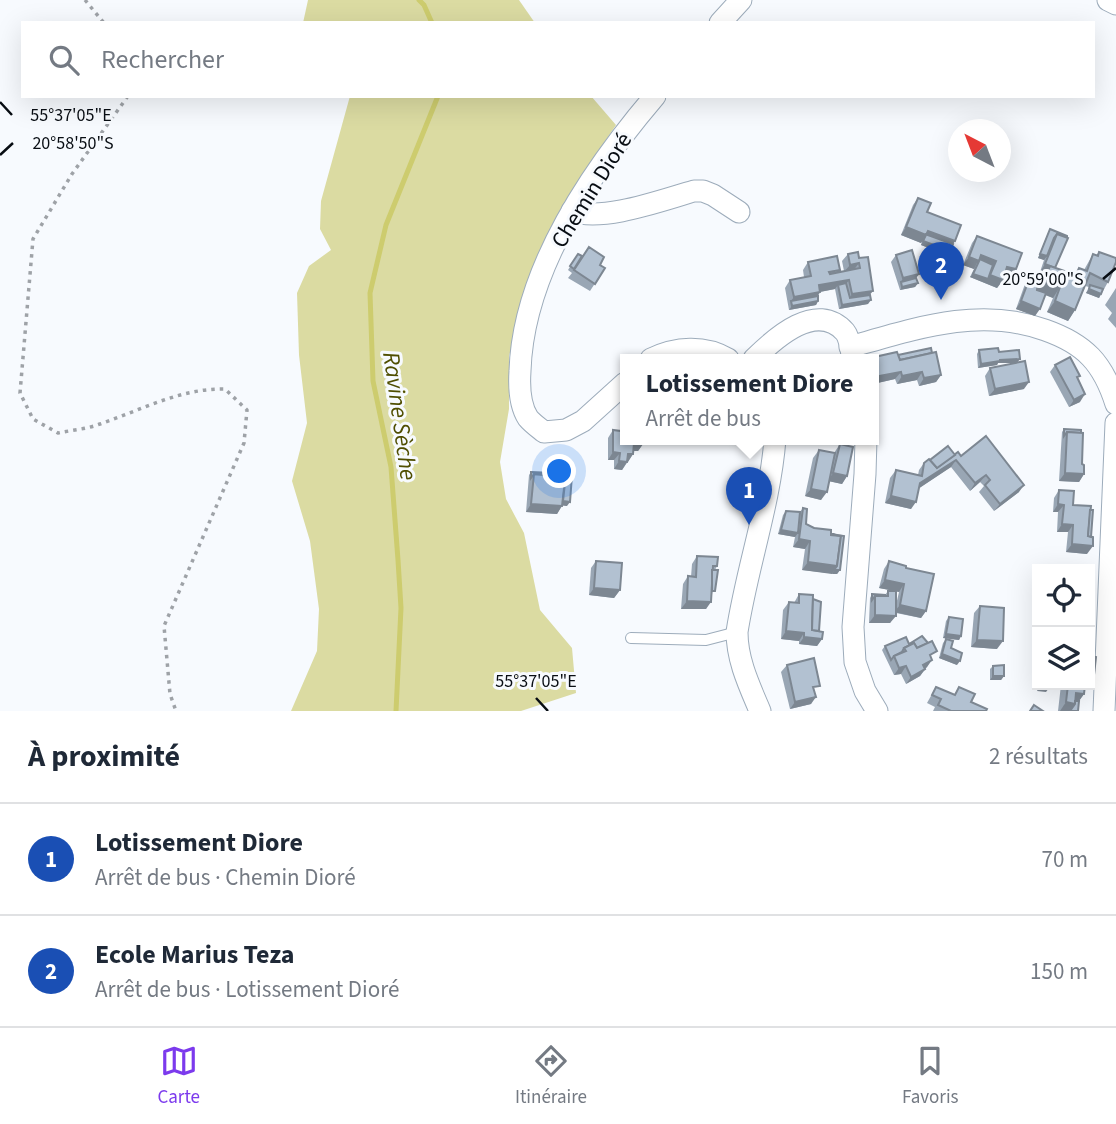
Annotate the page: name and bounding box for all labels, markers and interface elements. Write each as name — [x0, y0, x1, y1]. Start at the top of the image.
search box — [21, 21, 1095, 98]
icon: search — [45, 41, 83, 79]
text: Rechercher — [101, 41, 224, 78]
text: 55°37'05"E — [30, 103, 112, 128]
north arrow — [948, 119, 1011, 182]
street label: Chemin Dioré — [543, 126, 640, 254]
text: 20°58'50"S — [32, 131, 114, 156]
pin: 2 — [918, 242, 964, 300]
text: 20°59'00"S — [1002, 267, 1084, 292]
water label: Ravine Sèche — [373, 350, 426, 483]
popup — [620, 354, 879, 445]
text: Lotissement Diore — [646, 365, 853, 402]
text: Arrêt de bus — [646, 402, 761, 435]
your location — [542, 454, 576, 488]
pin: 1 — [726, 467, 772, 525]
map controls — [1032, 564, 1095, 690]
button: locate — [1032, 564, 1095, 627]
button: layers — [1032, 627, 1095, 690]
text: 55°37'05"E — [495, 669, 577, 694]
text: À proximité — [28, 735, 180, 778]
text: 2 résultats — [989, 740, 1088, 773]
text: Lotissement Diore — [95, 824, 303, 861]
text: 1 — [45, 843, 57, 876]
text: 70 m — [1041, 843, 1088, 876]
text: Arrêt de bus · Chemin Dioré — [95, 861, 356, 894]
text: Ecole Marius Teza — [95, 936, 295, 973]
text: 2 — [45, 955, 57, 988]
text: 150 m — [1030, 955, 1088, 988]
text: Arrêt de bus · Lotissement Dioré — [95, 973, 399, 1006]
tab: Carte — [157, 1042, 200, 1111]
tab: Itinéraire — [515, 1042, 587, 1111]
tab: Favoris — [902, 1042, 959, 1111]

